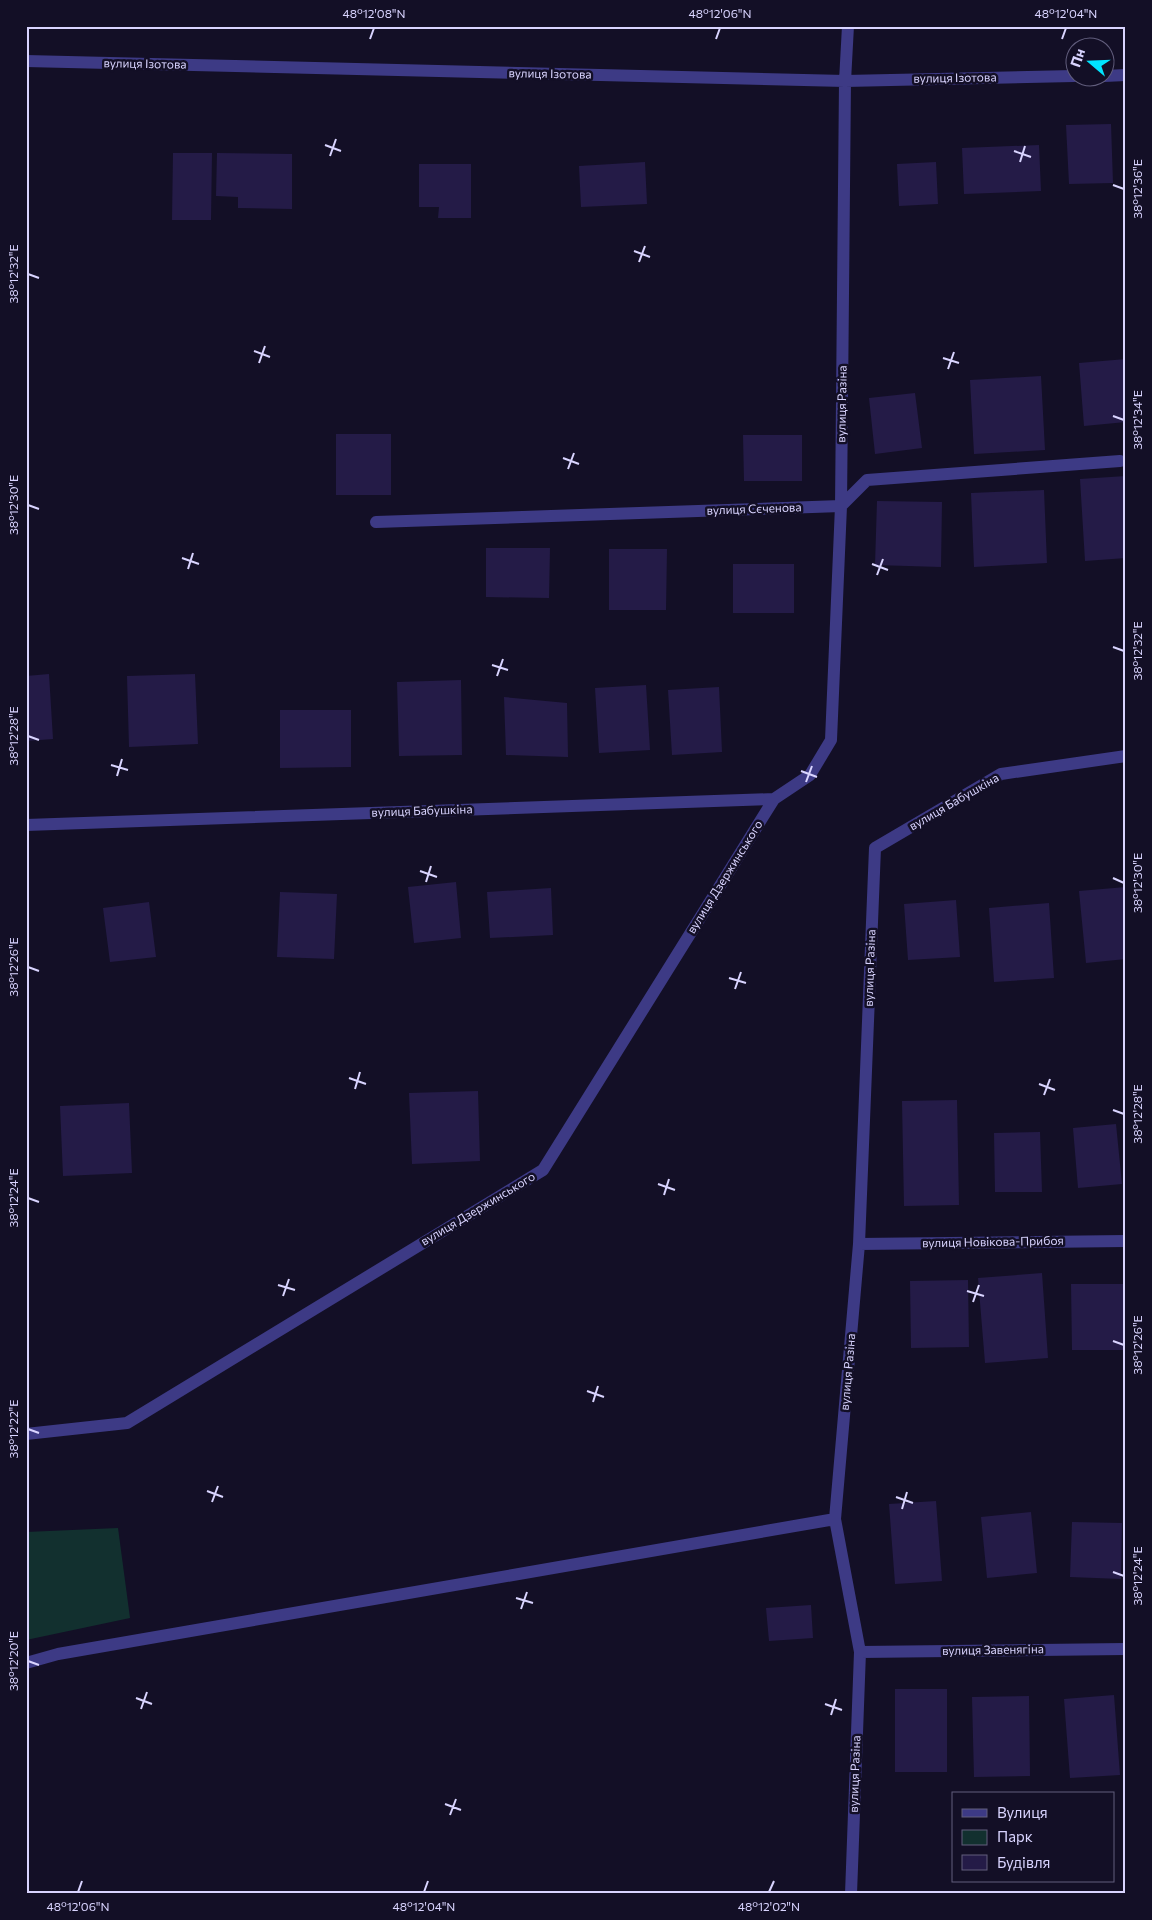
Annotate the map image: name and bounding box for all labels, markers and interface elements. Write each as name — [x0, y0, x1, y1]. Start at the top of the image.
text: 48°12'08"N — [343, 6, 405, 20]
text: 48°12'06"N — [689, 6, 751, 20]
text: 48°12'04"N — [1035, 6, 1097, 20]
north arrow — [1064, 38, 1114, 88]
text: Пн — [1066, 46, 1088, 69]
street label: вулиця Ізотова — [103, 55, 187, 71]
street label: вулиця Ізотова — [508, 65, 592, 81]
street label: вулиця Ізотова — [913, 69, 997, 85]
text: 38°12'36"E — [1130, 159, 1144, 219]
text: 38°12'32"E — [6, 244, 20, 304]
street label: вулиця Разіна — [833, 365, 849, 443]
text: 38°12'34"E — [1130, 390, 1144, 450]
text: 38°12'30"E — [6, 475, 20, 535]
street label: вулиця Сєченова — [706, 499, 802, 517]
text: 38°12'32"E — [1130, 621, 1144, 681]
text: 38°12'28"E — [6, 706, 20, 766]
street label: вулиця Бабушкіна — [906, 770, 1001, 832]
street label: вулиця Бабушкіна — [371, 801, 473, 819]
street label: вулиця Дзержинського — [684, 817, 765, 936]
text: 38°12'30"E — [1130, 853, 1144, 913]
street label: вулиця Разіна — [861, 929, 877, 1007]
text: 38°12'26"E — [6, 937, 20, 997]
text: 38°12'28"E — [1130, 1084, 1144, 1144]
text: 38°12'24"E — [6, 1168, 20, 1228]
street label: вулиця Дзержинського — [418, 1168, 537, 1248]
street label: вулиця Новікова-Прибоя — [922, 1233, 1064, 1249]
text: 38°12'26"E — [1130, 1315, 1144, 1375]
street label: вулиця Разіна — [837, 1333, 857, 1411]
text: 38°12'22"E — [6, 1400, 20, 1458]
text: 38°12'24"E — [1130, 1546, 1144, 1606]
text: 38°12'20"E — [6, 1631, 20, 1691]
street label: вулиця Завенягіна — [942, 1641, 1044, 1657]
street label: вулиця Разіна — [846, 1735, 862, 1813]
legend — [952, 1792, 1114, 1882]
text: Вулиця — [997, 1803, 1048, 1821]
text: Парк — [997, 1827, 1033, 1845]
text: Будівля — [997, 1853, 1050, 1871]
text: 48°12'06"N — [47, 1899, 109, 1913]
text: 48°12'04"N — [393, 1899, 455, 1913]
text: 48°12'02"N — [738, 1899, 800, 1913]

